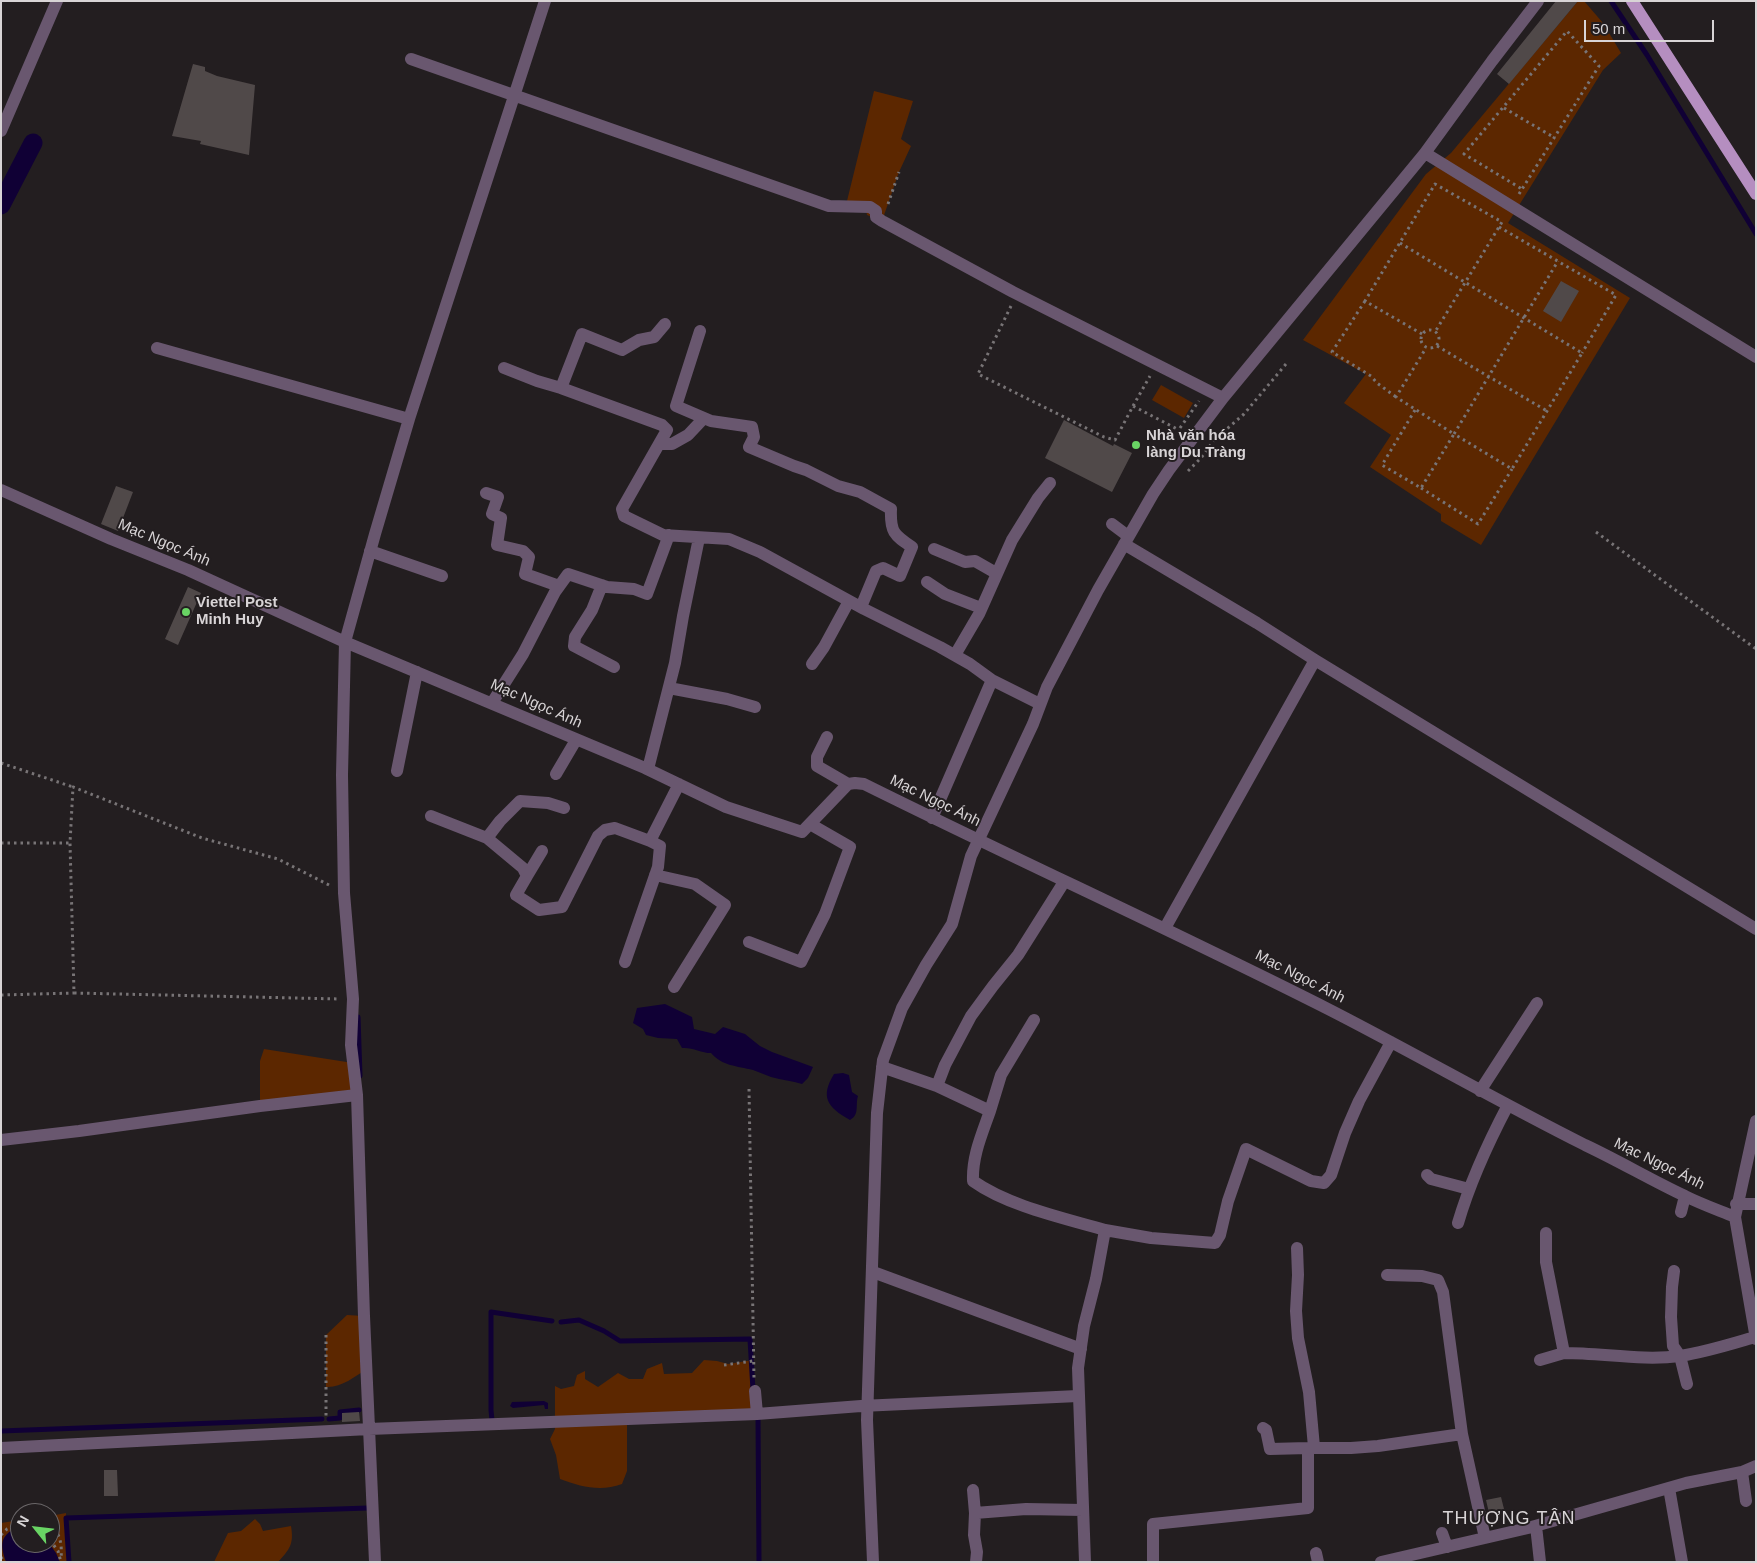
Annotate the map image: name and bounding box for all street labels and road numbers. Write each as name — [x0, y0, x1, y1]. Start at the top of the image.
street label: Mạc Ngọc Ánh — [115, 515, 213, 571]
street label: Mạc Ngọc Ánh — [487, 676, 585, 732]
street label: Mạc Ngọc Ánh — [887, 771, 983, 831]
street label: Mạc Ngọc Ánh — [1252, 947, 1348, 1007]
street label: Mạc Ngọc Ánh — [1611, 1134, 1707, 1194]

